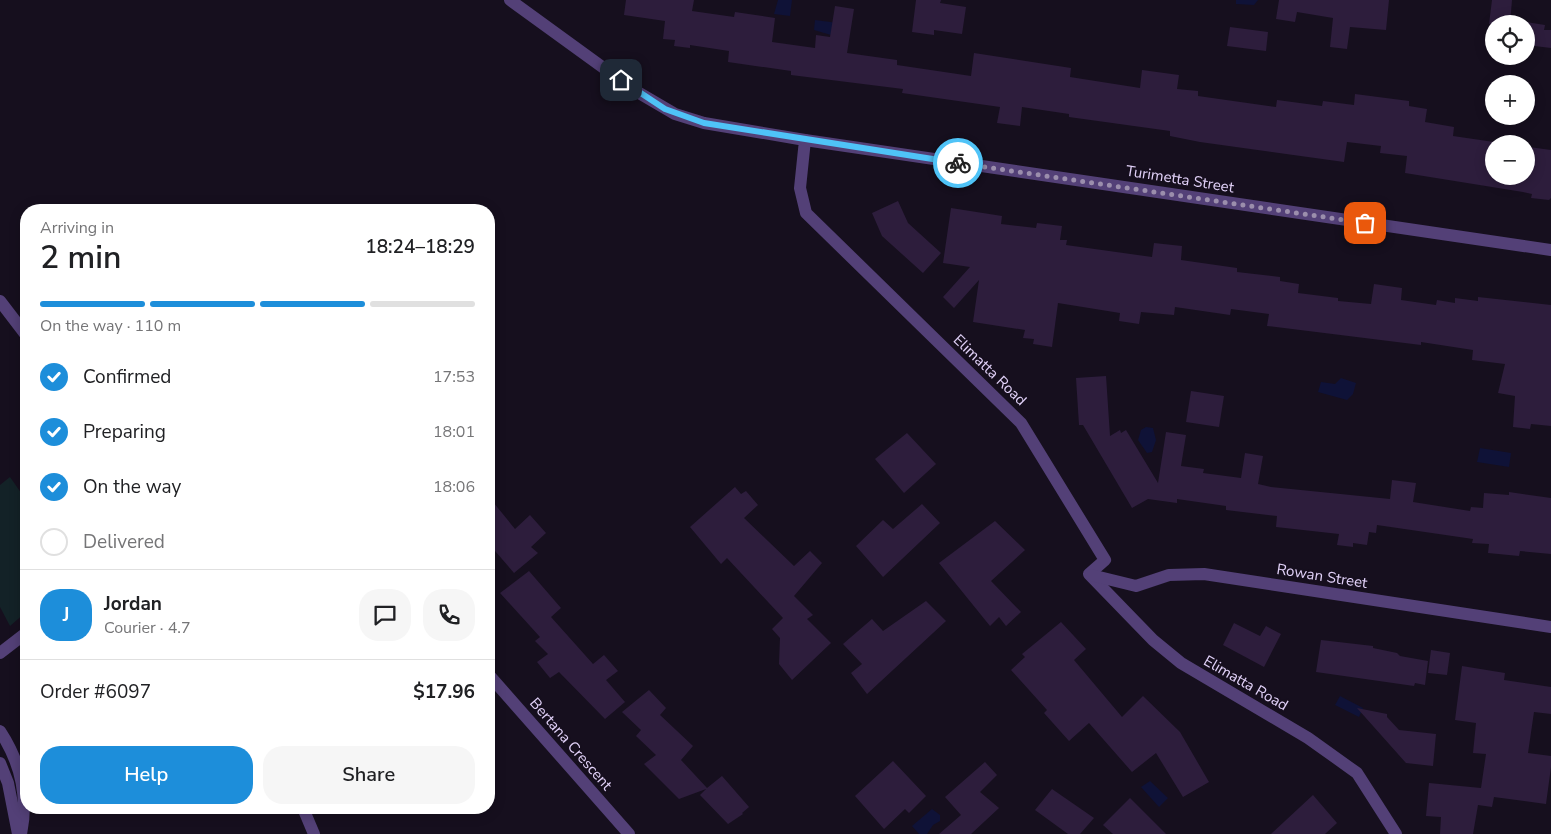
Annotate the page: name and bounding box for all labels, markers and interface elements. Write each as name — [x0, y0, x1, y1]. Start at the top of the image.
map controls — [1485, 15, 1535, 185]
button: locate — [1485, 15, 1535, 65]
pin — [600, 59, 642, 101]
icon: home — [607, 66, 635, 94]
button: + — [1485, 75, 1535, 125]
button: − — [1485, 135, 1535, 185]
courier — [933, 138, 983, 188]
icon: bike — [944, 149, 972, 177]
street label: Turimetta Street — [1125, 161, 1236, 198]
pin — [1344, 202, 1386, 244]
icon: bag — [1351, 209, 1379, 237]
text: Arriving in — [40, 217, 114, 239]
text: 18:24–18:29 — [365, 234, 475, 260]
text: 2 min — [40, 236, 122, 279]
text: On the way · 110 m — [40, 315, 181, 337]
street label: Elimatta Road — [949, 330, 1031, 410]
icon: check — [40, 363, 68, 391]
text: Confirmed — [83, 364, 171, 390]
text: 17:53 — [433, 366, 475, 388]
icon: check — [40, 418, 68, 446]
text: Preparing — [83, 419, 166, 445]
text: 18:01 — [433, 421, 475, 443]
icon: check — [40, 473, 68, 501]
text: On the way — [83, 474, 181, 500]
text: 18:06 — [433, 476, 475, 498]
text: Delivered — [83, 529, 165, 555]
street label: Rowan Street — [1275, 559, 1370, 593]
button: chat — [359, 589, 411, 641]
button: phone — [423, 589, 475, 641]
text: Jordan — [104, 591, 162, 617]
text: J — [63, 602, 69, 628]
text: Courier · 4.7 — [104, 617, 190, 639]
street label: Elimatta Road — [1200, 651, 1292, 715]
text: Order #6097 — [40, 679, 151, 705]
text: $17.96 — [413, 679, 475, 705]
street label: Bertana Crescent — [525, 693, 617, 795]
button: Help — [40, 746, 253, 804]
button: Share — [263, 746, 475, 804]

